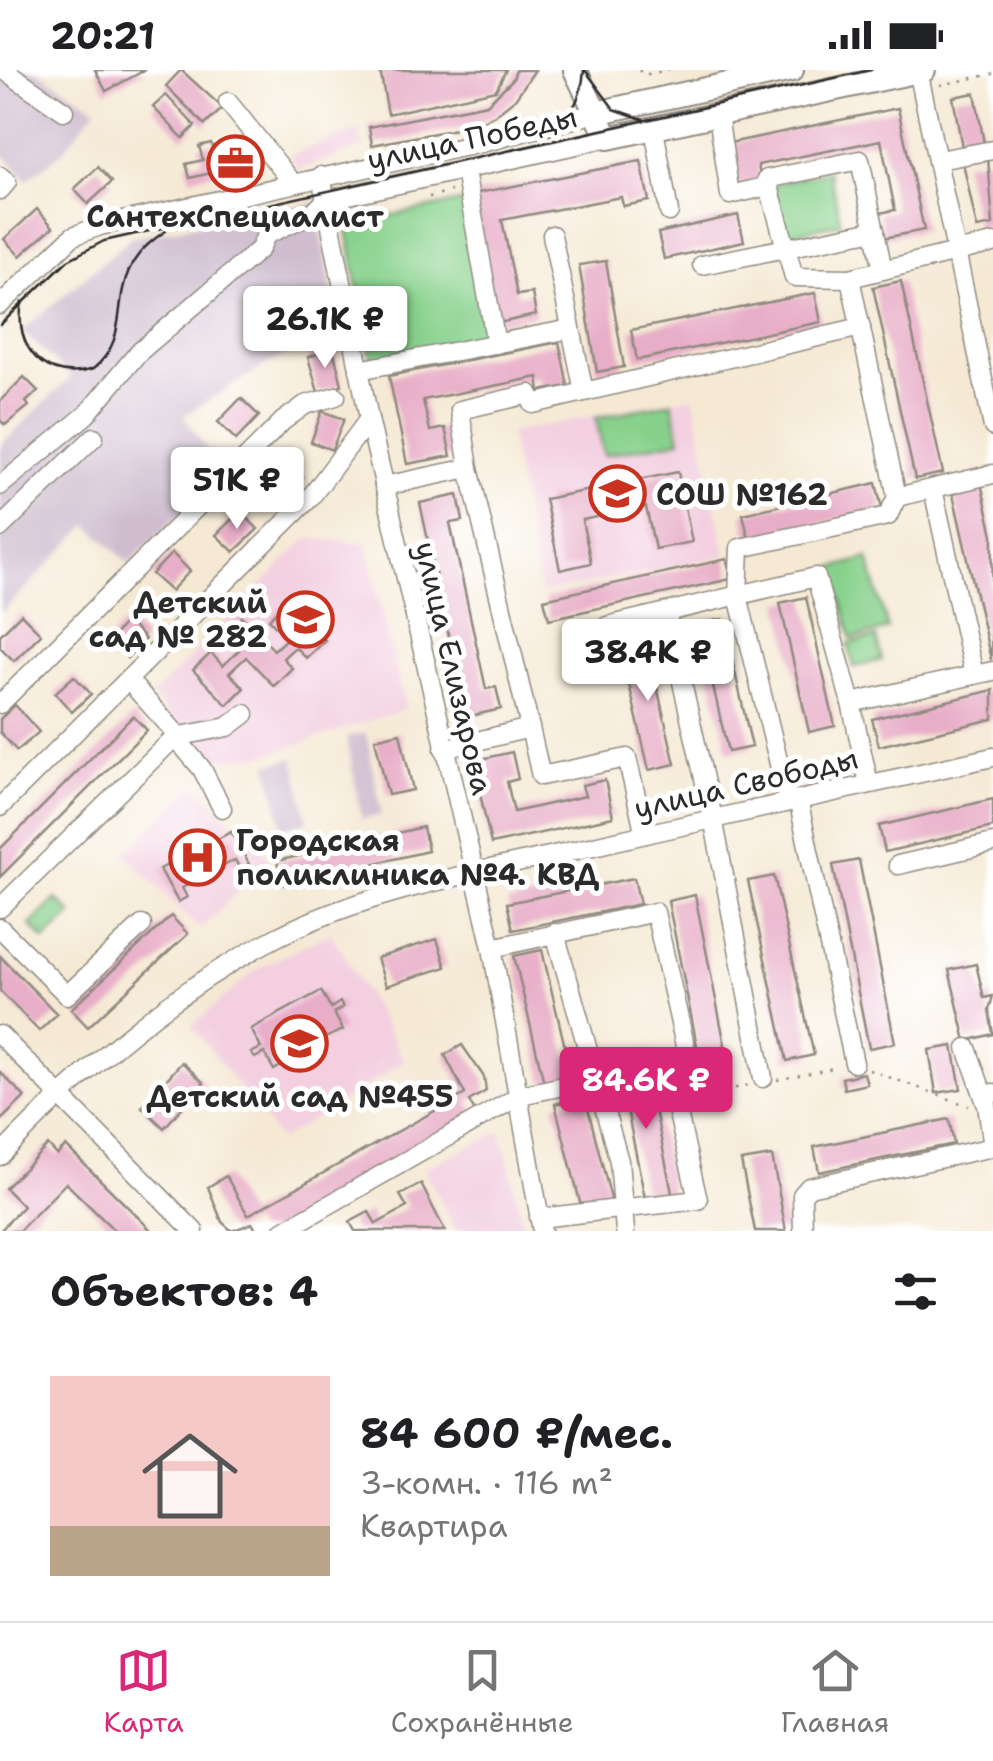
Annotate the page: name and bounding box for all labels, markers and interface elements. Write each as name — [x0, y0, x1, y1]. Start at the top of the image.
text: 20:21 — [50, 10, 155, 61]
street label: улица Победы — [363, 96, 581, 180]
office icon: СантехСпециалист — [205, 134, 265, 194]
place label: СантехСпециалист — [86, 196, 384, 237]
pin: 26.1K ₽ — [233, 286, 417, 371]
text: 26.1K ₽ — [265, 297, 385, 340]
pin: 51K ₽ — [167, 447, 307, 532]
text: 51K ₽ — [193, 458, 281, 501]
school or university icon: СОШ №162 — [587, 464, 647, 524]
place label: СОШ №162 — [656, 474, 828, 515]
street label: улица Елизарова — [405, 537, 503, 799]
place label: Детский сад № 282 — [89, 582, 267, 657]
school or university icon: Детский сад № 282 — [276, 589, 336, 649]
pin: 38.4K ₽ — [556, 619, 740, 704]
text: 38.4K ₽ — [584, 630, 712, 673]
street label: улица Свободы — [630, 737, 862, 829]
place label: Городская поликлиника №4. КВД — [236, 820, 600, 895]
hospital icon: Городская поликлиника №4. КВД — [167, 827, 227, 887]
school or university icon: Детский сад №455 — [270, 1013, 330, 1073]
pin: 84.6K ₽ — [554, 1047, 738, 1132]
text: 84.6K ₽ — [582, 1058, 710, 1101]
place label: Детский сад №455 — [147, 1076, 453, 1117]
text: Объектов: 4 — [50, 1263, 318, 1319]
icon: filters — [888, 1264, 943, 1319]
text: 84 600 ₽/мес. — [360, 1405, 673, 1461]
icon: home — [130, 1416, 250, 1536]
text: 3-комн. · 116 m² — [360, 1461, 613, 1504]
text: Квартира — [360, 1504, 508, 1547]
tab: Карта — [104, 1643, 184, 1741]
tab: Сохранённые — [391, 1643, 574, 1741]
tab: Главная — [781, 1643, 889, 1741]

